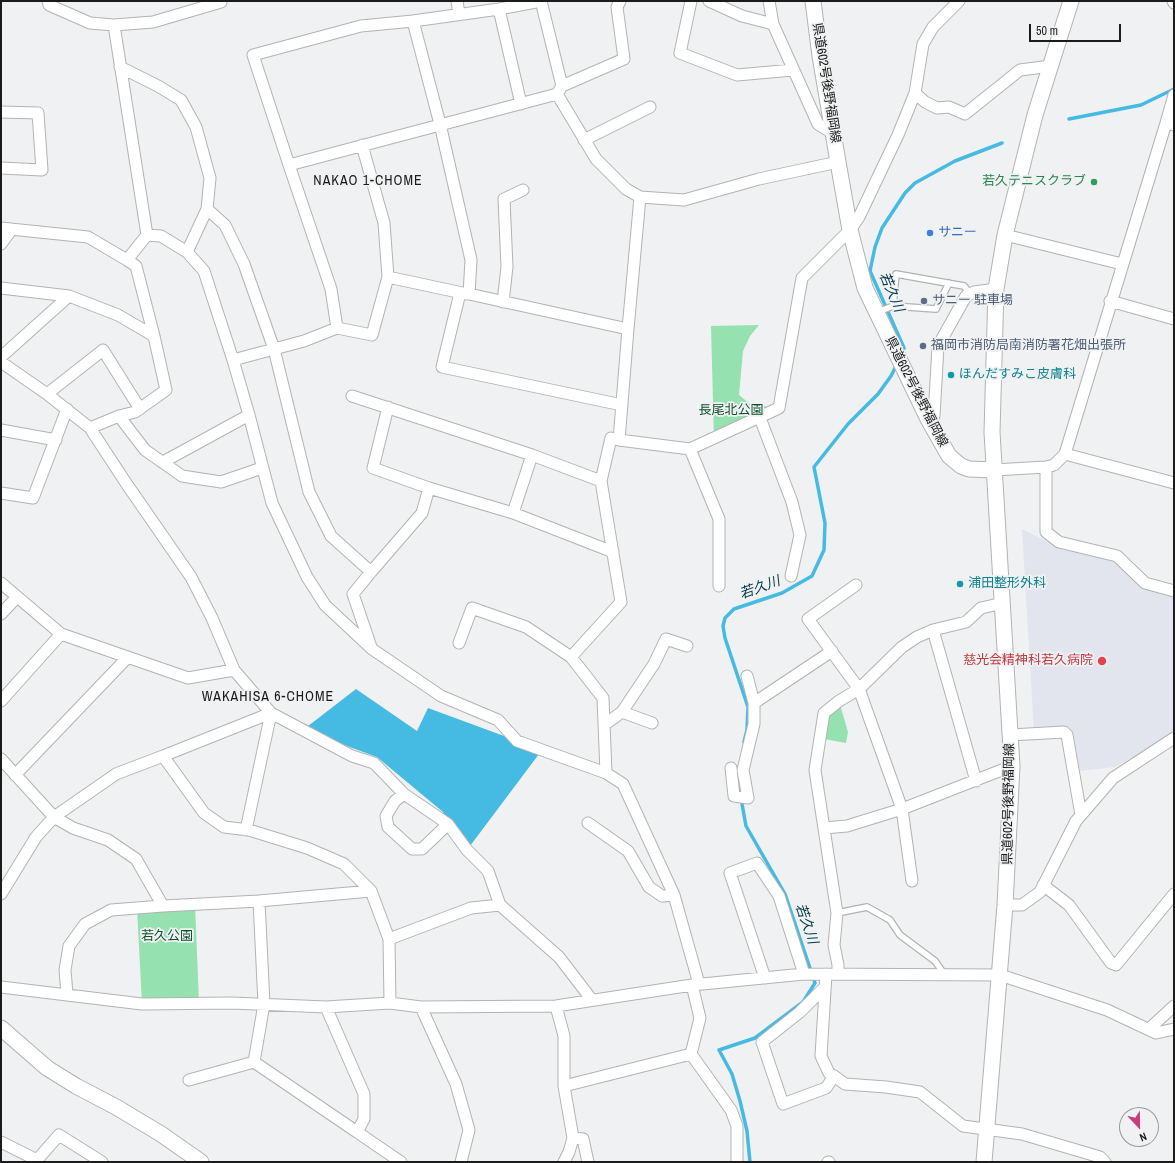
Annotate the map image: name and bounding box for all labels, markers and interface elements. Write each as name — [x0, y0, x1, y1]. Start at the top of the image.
scale bar — [1031, 16, 1123, 42]
street label: 県道602号後野福岡線 — [809, 22, 843, 144]
text: 50 m — [1036, 23, 1058, 39]
district label: NAKAO 1-CHOME — [313, 173, 423, 189]
place label: 若久テニスクラブ — [982, 174, 1086, 190]
marker: 若久テニスクラブ — [1089, 177, 1099, 187]
place label: サニー — [938, 225, 977, 241]
marker: サニー — [925, 228, 935, 238]
water label: 若久川 — [875, 269, 907, 315]
place label: サニー 駐車場 — [932, 293, 1013, 309]
marker: サニー 駐車場 — [919, 296, 929, 306]
street label: 県道602号後野福岡線 — [881, 334, 951, 450]
place label: 福岡市消防局南消防署花畑出張所 — [931, 338, 1126, 354]
marker: 福岡市消防局南消防署花畑出張所 — [918, 341, 928, 351]
place label: ほんだすみこ皮膚科 — [959, 367, 1076, 383]
marker: ほんだすみこ皮膚科 — [946, 370, 956, 380]
park label: 長尾北公園 — [699, 403, 763, 419]
water label: 若久川 — [737, 573, 783, 603]
place label: 浦田整形外科 — [968, 576, 1046, 592]
marker: 浦田整形外科 — [955, 579, 965, 589]
place label: 慈光会精神科若久病院 — [963, 653, 1093, 669]
marker: 慈光会精神科若久病院 — [1096, 655, 1108, 667]
district label: WAKAHISA 6-CHOME — [202, 689, 334, 705]
street label: 県道602号後野福岡線 — [1000, 743, 1018, 865]
water label: 若久川 — [791, 901, 821, 947]
park label: 若久公園 — [141, 929, 193, 945]
north arrow — [1119, 1107, 1159, 1147]
text: N — [1137, 1129, 1149, 1145]

